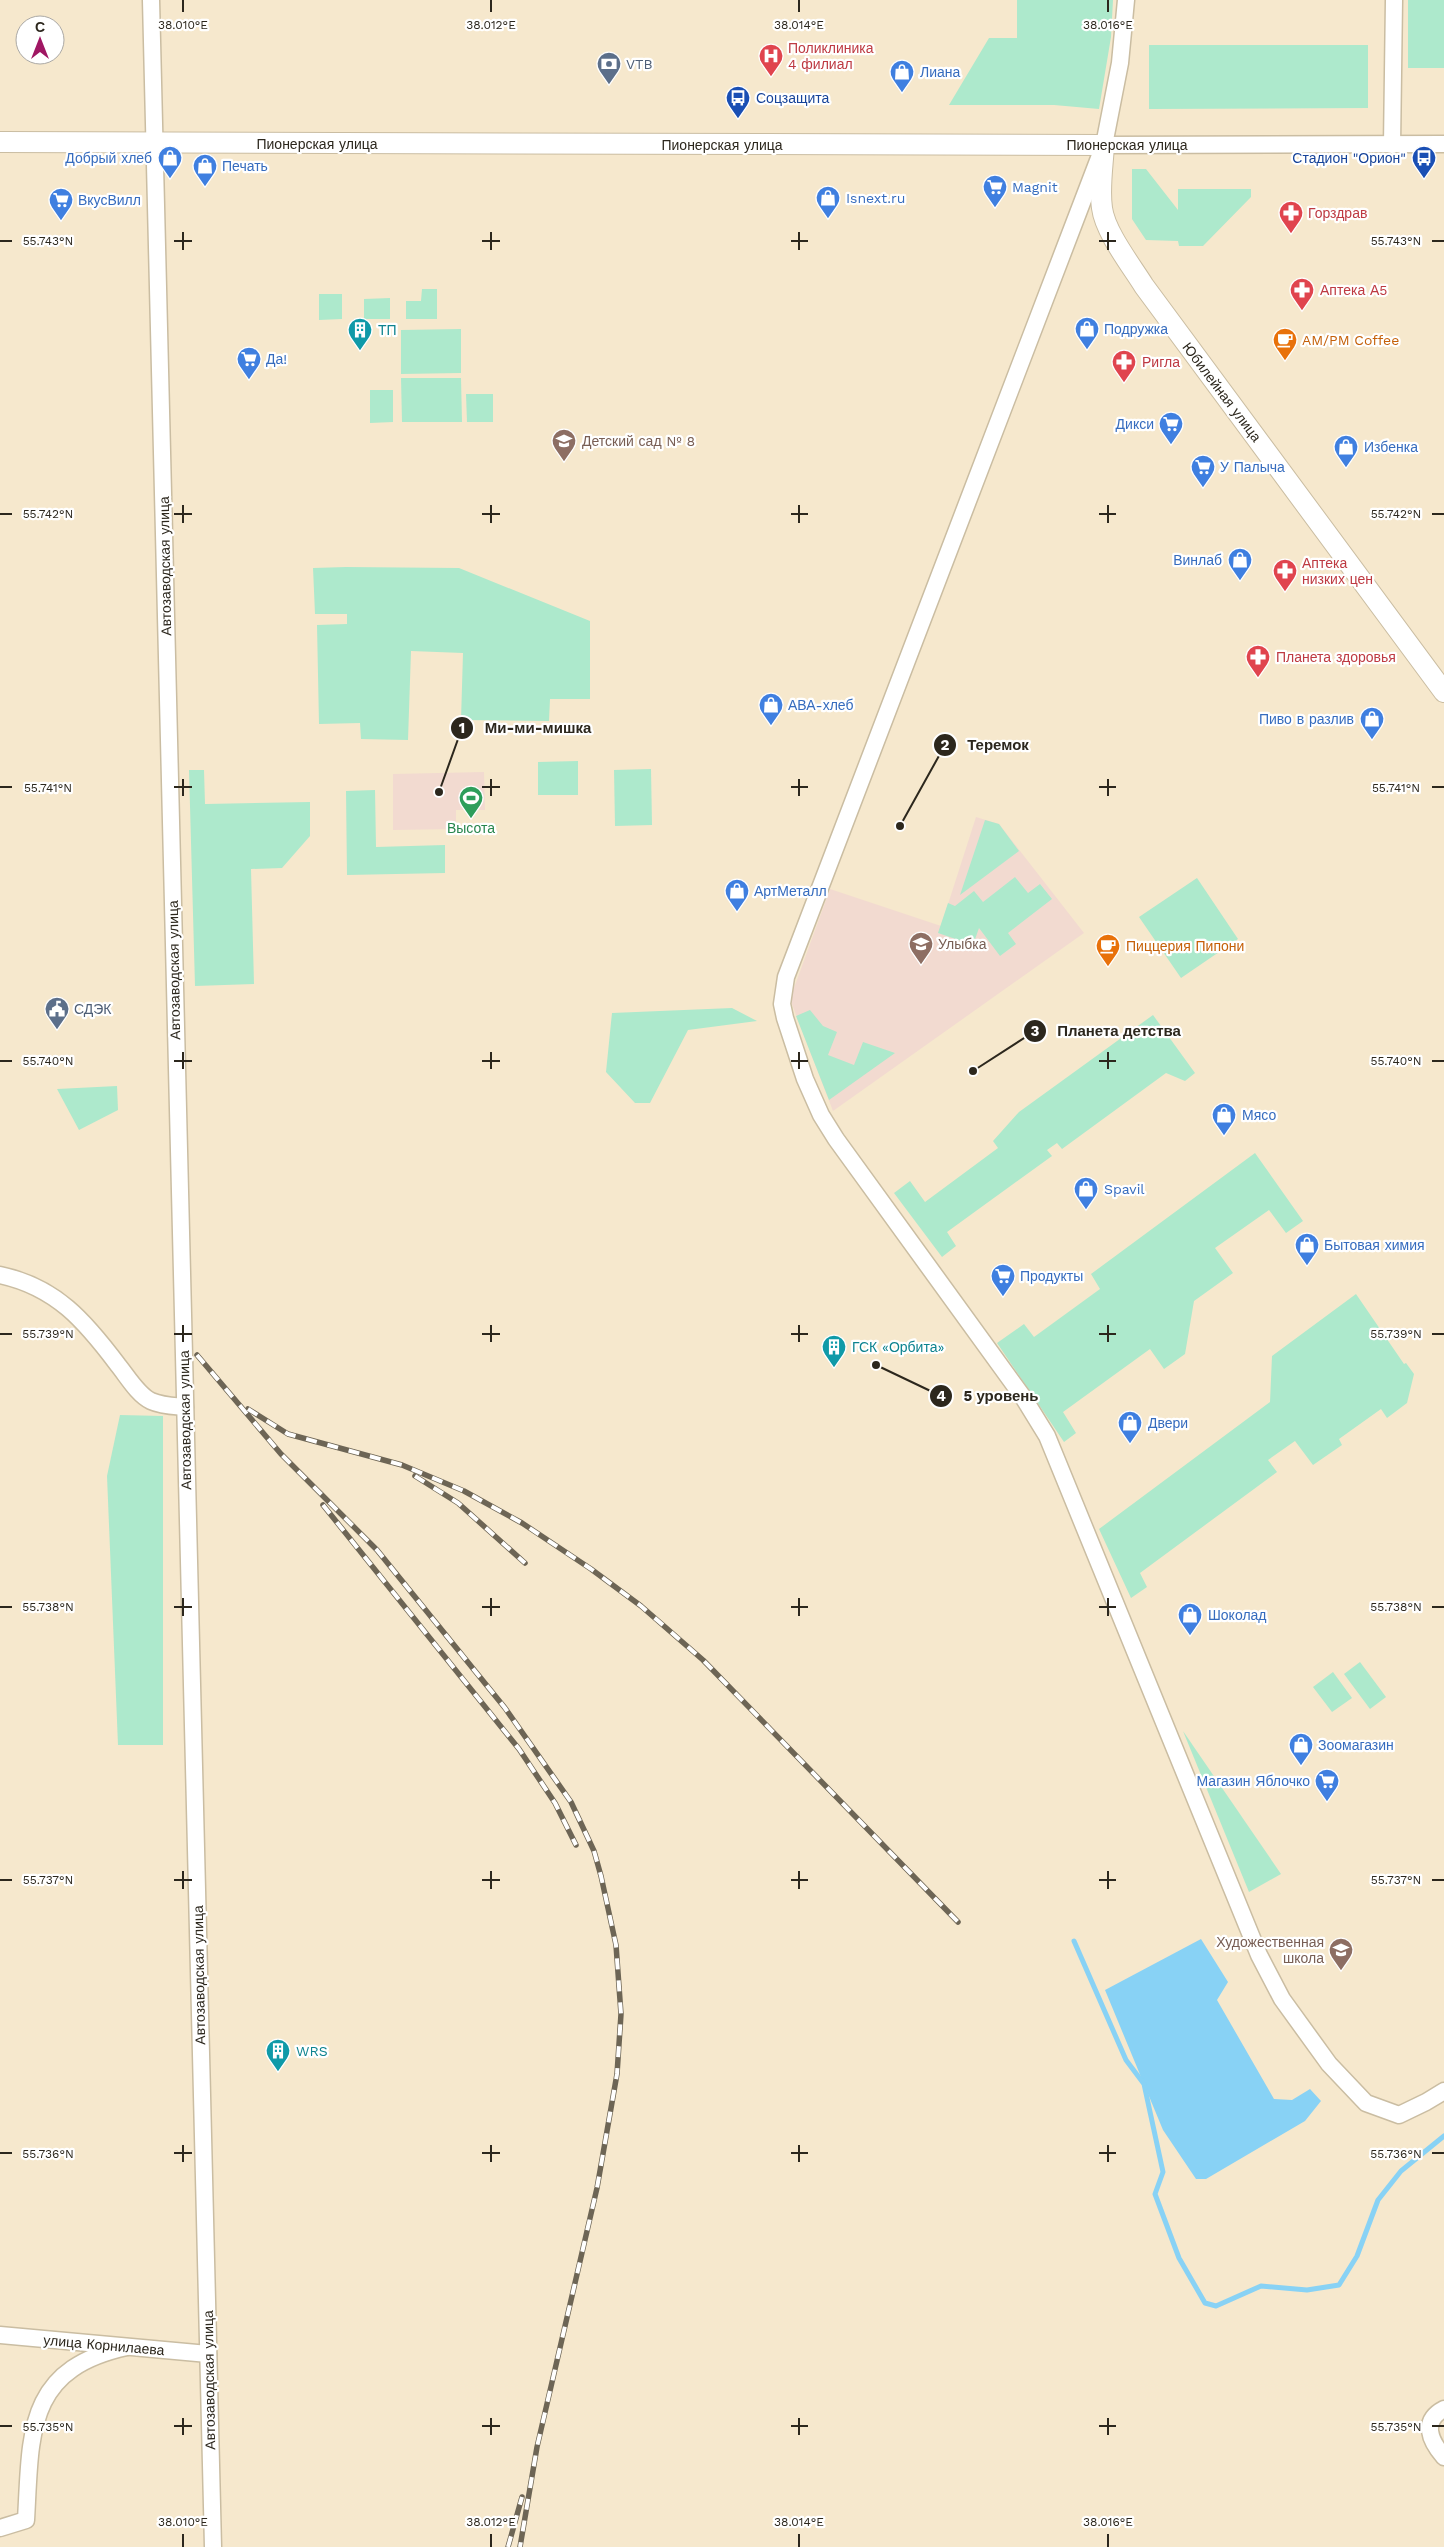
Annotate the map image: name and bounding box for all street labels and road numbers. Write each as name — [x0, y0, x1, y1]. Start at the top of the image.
street label: Пионерская улица — [256, 136, 378, 152]
street label: Пионерская улица — [661, 137, 783, 153]
street label: Пионерская улица — [1066, 137, 1188, 153]
street label: Юбилейная улица — [1179, 339, 1265, 445]
street label: Автозаводская улица — [156, 496, 174, 636]
street label: Автозаводская улица — [165, 900, 183, 1040]
street label: Автозаводская улица — [176, 1350, 194, 1490]
street label: Автозаводская улица — [190, 1905, 208, 2045]
street label: Автозаводская улица — [200, 2310, 218, 2450]
street label: улица Корнилаева — [43, 2332, 165, 2358]

